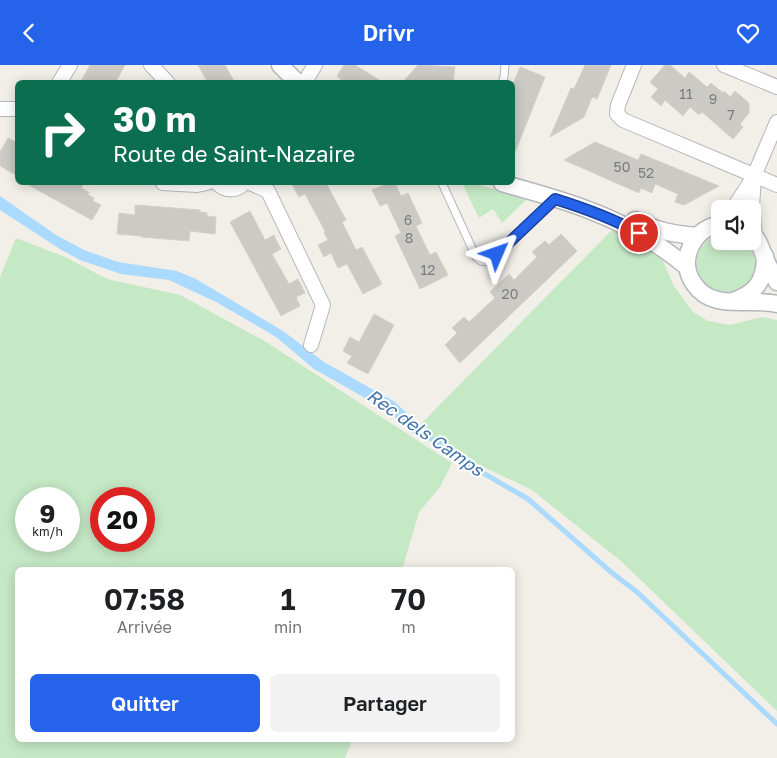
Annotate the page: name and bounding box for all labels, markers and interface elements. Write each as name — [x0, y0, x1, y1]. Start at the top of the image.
icon: back — [15, 19, 43, 47]
text: Drivr — [363, 19, 414, 46]
icon: heart — [734, 19, 762, 47]
house number: 11 — [679, 85, 693, 102]
house number: 9 — [709, 90, 717, 107]
text: 30 m — [113, 98, 196, 140]
icon: right — [30, 100, 95, 165]
house number: 7 — [727, 106, 735, 123]
text: Route de Saint-Nazaire — [113, 140, 355, 167]
house number: 50 — [614, 158, 630, 175]
house number: 52 — [638, 164, 654, 181]
map controls — [711, 200, 761, 250]
button: sound — [711, 200, 761, 250]
house number: 6 — [404, 211, 412, 228]
pin — [618, 212, 660, 254]
icon: arrive — [625, 219, 653, 247]
position arrow — [470, 227, 522, 279]
house number: 8 — [405, 229, 413, 246]
house number: 12 — [421, 261, 435, 278]
house number: 20 — [502, 285, 518, 302]
water label: Rec dels Camps — [363, 384, 489, 481]
speed limit sign: 20 — [90, 487, 155, 552]
text: 9 — [40, 498, 55, 529]
text: km/h — [32, 524, 63, 539]
text: 07:58 — [104, 581, 185, 617]
text: 1 — [281, 581, 296, 617]
text: 70 — [391, 581, 426, 617]
text: Arrivée — [117, 617, 172, 637]
text: min — [274, 617, 302, 637]
text: m — [402, 617, 416, 637]
button: Quitter — [30, 674, 260, 732]
button: Partager — [270, 674, 500, 732]

